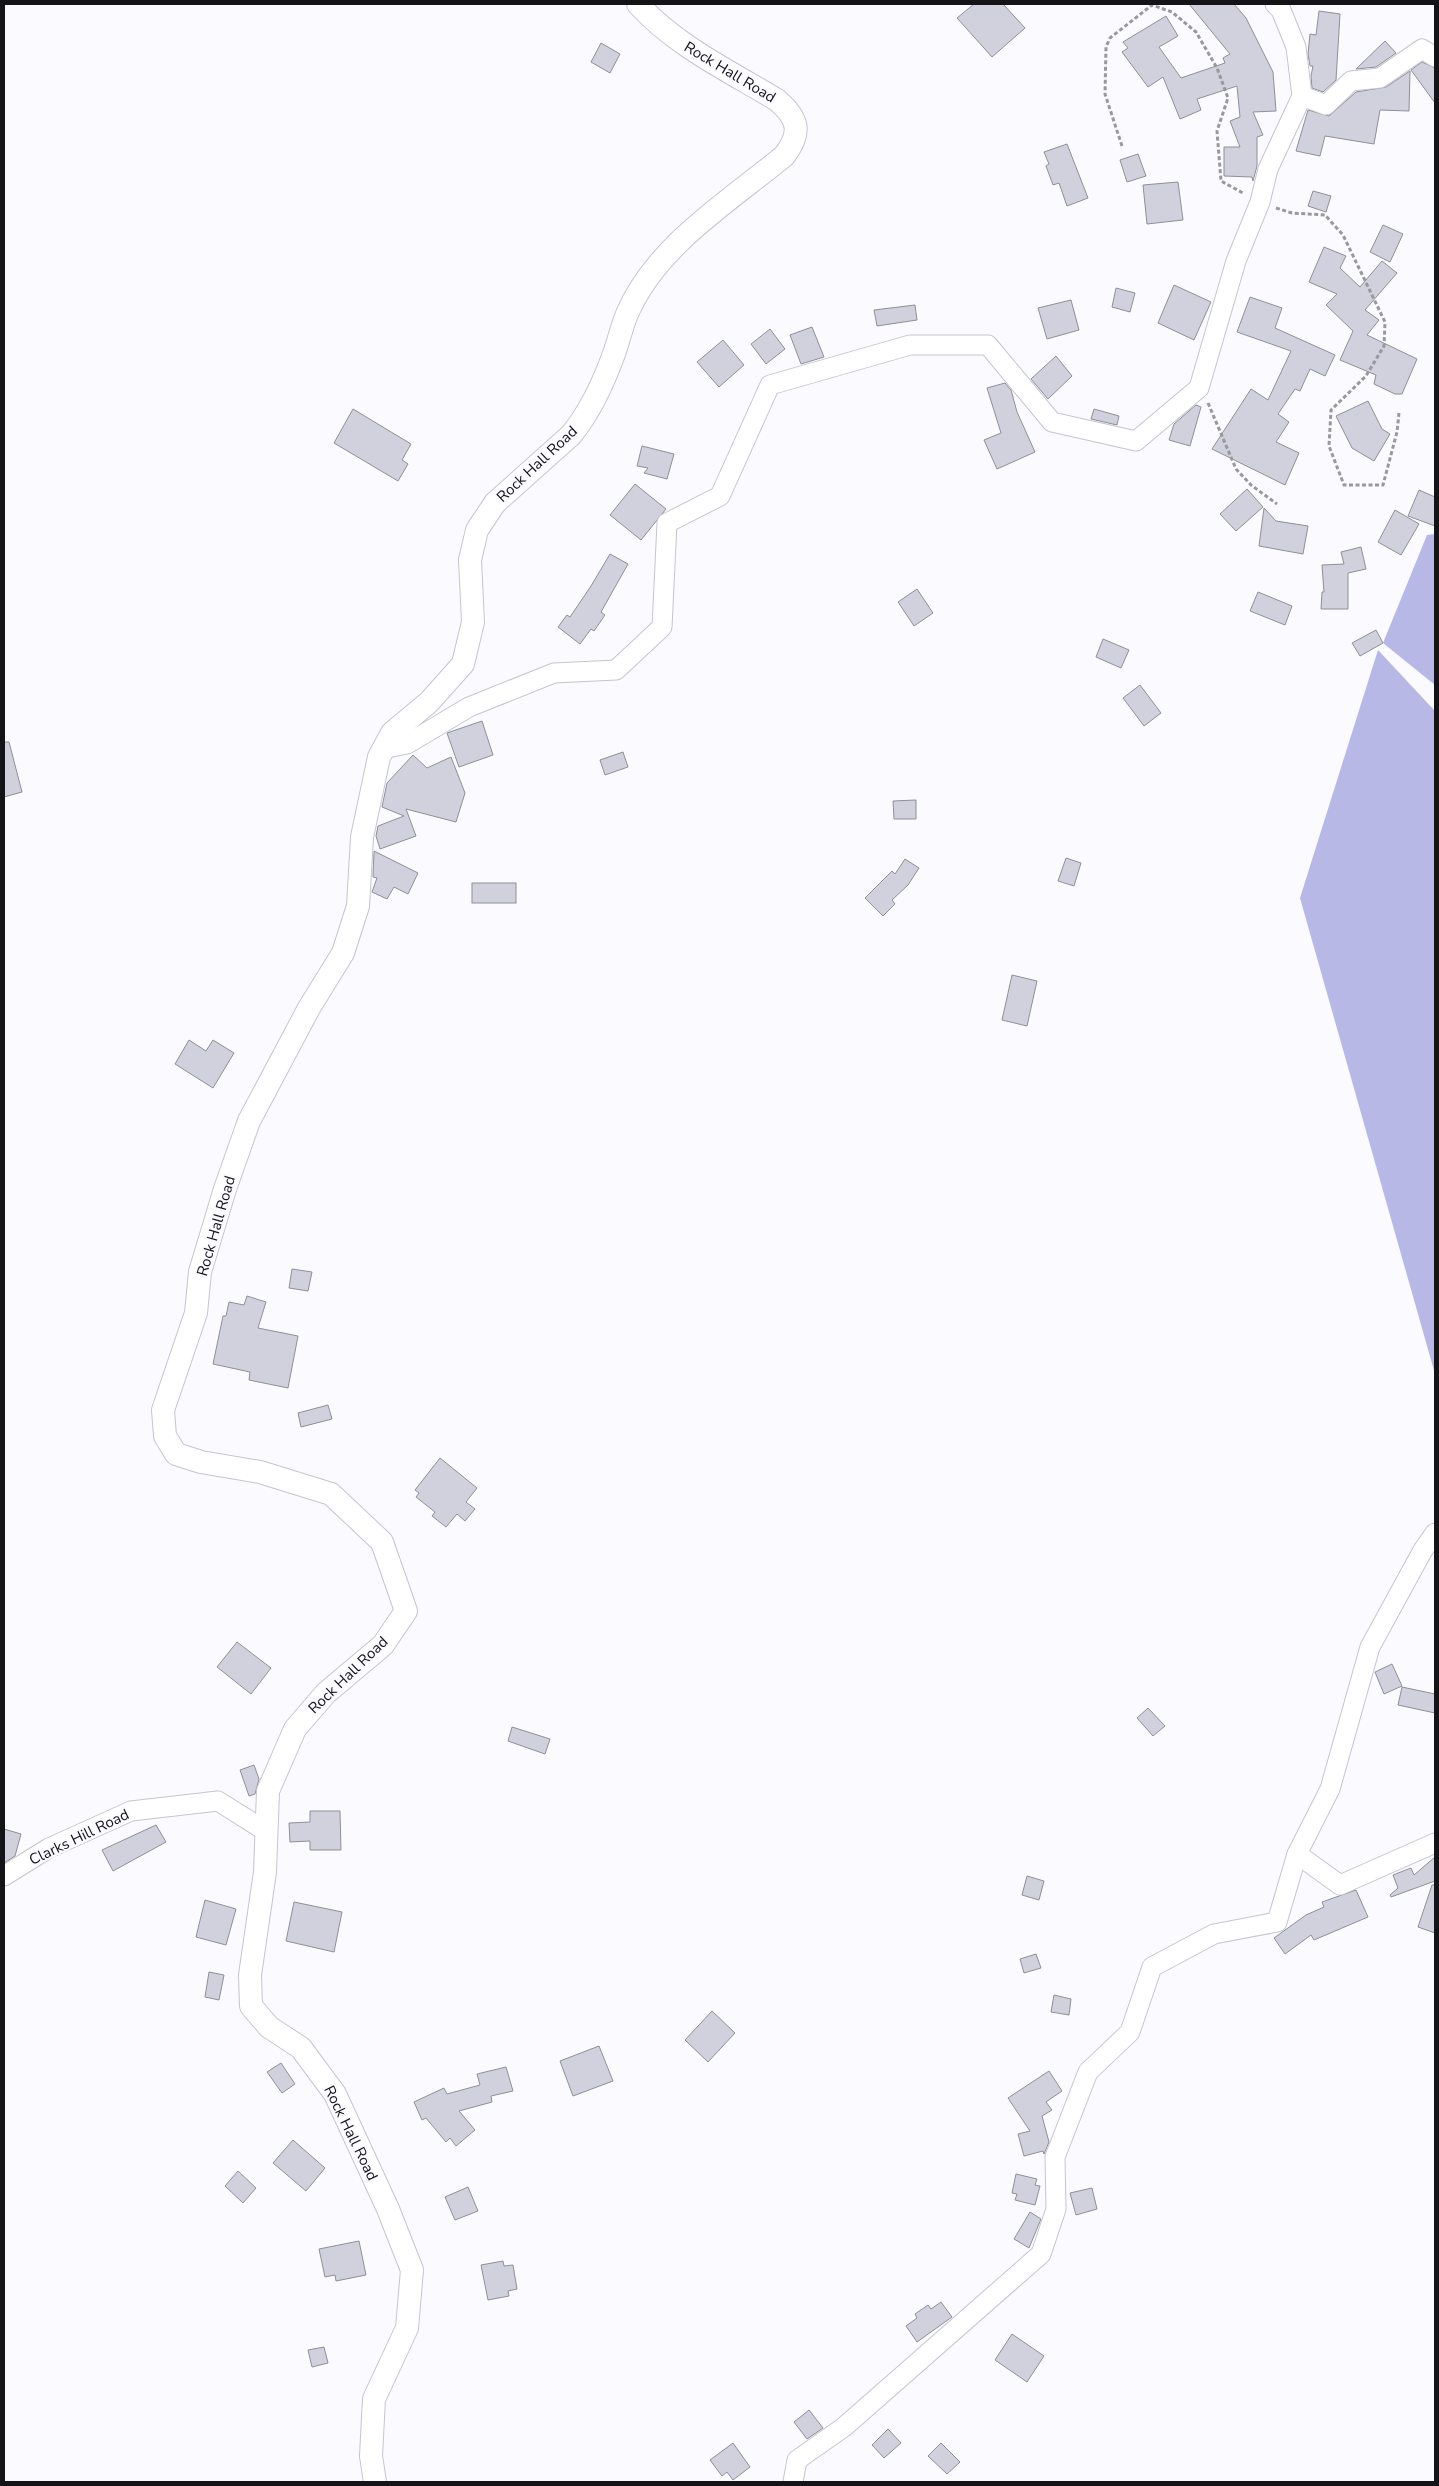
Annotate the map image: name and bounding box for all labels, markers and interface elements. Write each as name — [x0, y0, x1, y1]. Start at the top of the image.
street label: Rock Hall Road — [680, 37, 780, 107]
street label: Rock Hall Road — [492, 421, 582, 507]
street label: Rock Hall Road — [192, 1173, 240, 1279]
street label: Rock Hall Road — [304, 1632, 392, 1718]
street label: Clarks Hill Road — [26, 1804, 132, 1870]
street label: Rock Hall Road — [319, 2082, 383, 2184]

